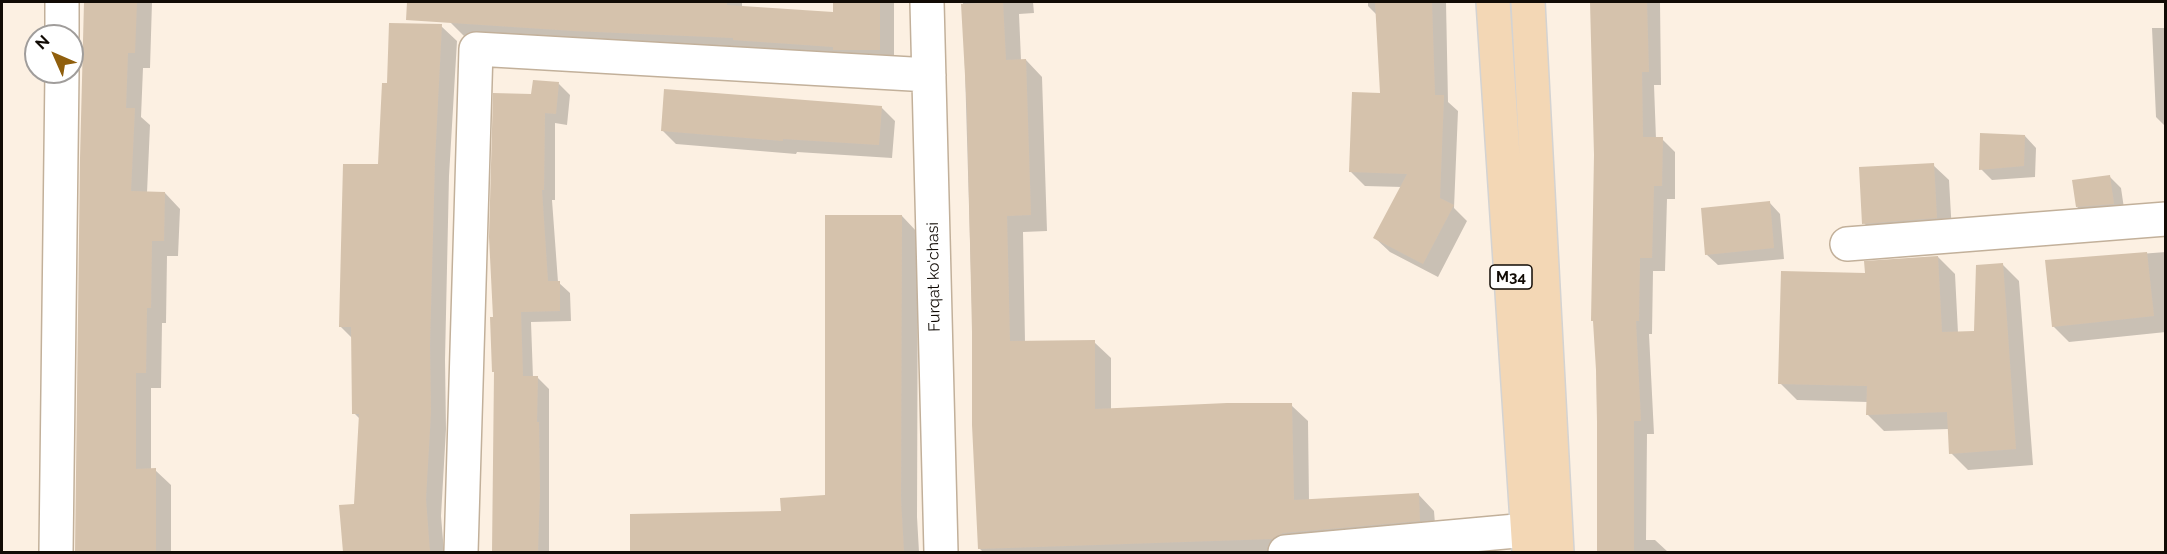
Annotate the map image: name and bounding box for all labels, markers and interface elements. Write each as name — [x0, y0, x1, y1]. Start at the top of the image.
north arrow — [24, 24, 84, 84]
text: N — [31, 31, 53, 53]
street label: Furqat ko'chasi — [923, 222, 945, 332]
road number: M34 — [1490, 265, 1532, 289]

